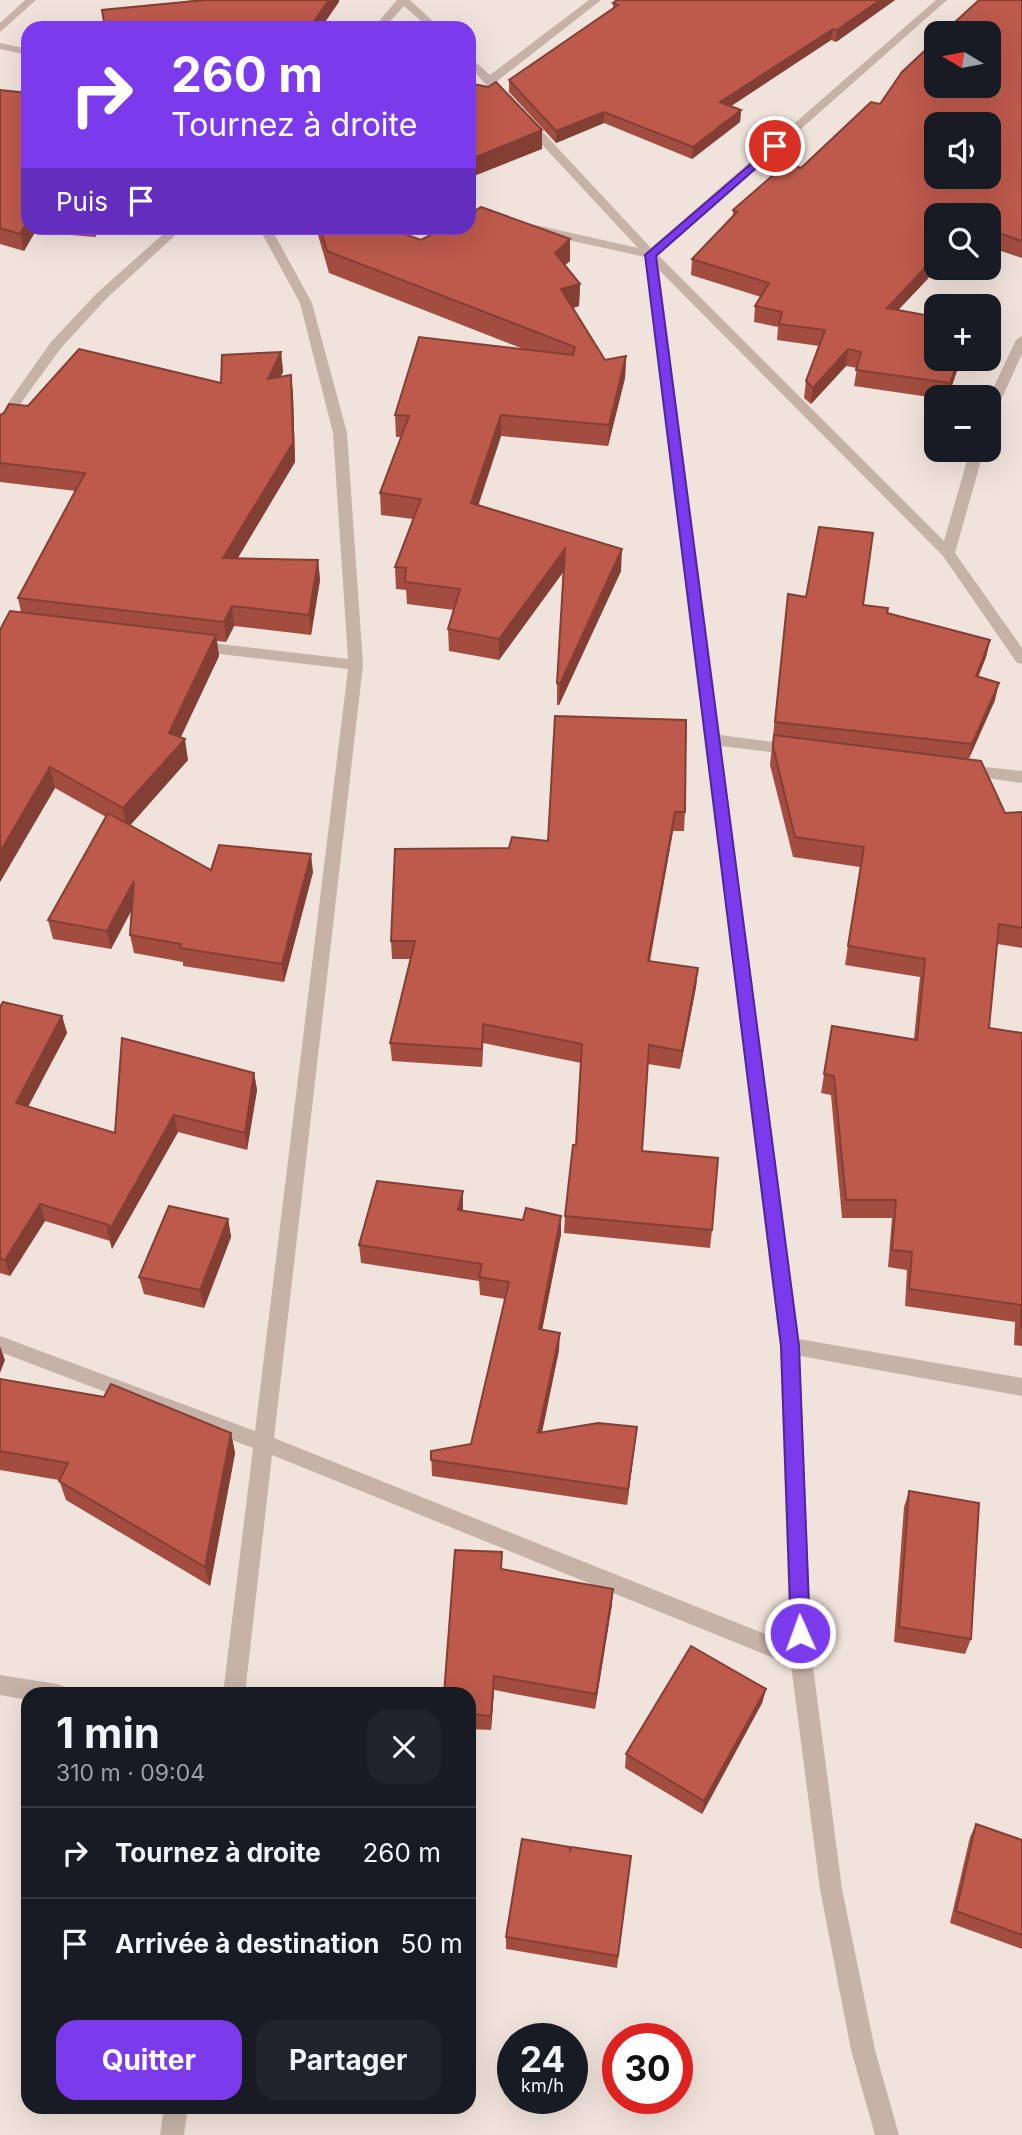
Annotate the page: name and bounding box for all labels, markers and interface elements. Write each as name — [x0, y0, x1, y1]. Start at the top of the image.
north arrow — [924, 21, 1001, 98]
map controls — [924, 21, 1001, 462]
text: 260 m — [171, 45, 323, 104]
icon: right — [56, 49, 147, 140]
text: Tournez à droite — [171, 105, 417, 144]
button: sound — [924, 112, 1001, 189]
pin — [745, 116, 805, 176]
icon: arrive — [756, 127, 794, 165]
icon: arrive — [122, 182, 160, 220]
text: Puis — [56, 186, 108, 217]
button: search — [924, 203, 1001, 280]
button: + — [924, 294, 1001, 371]
button: − — [924, 385, 1001, 462]
position arrow — [763, 1596, 837, 1670]
text: 1 min — [56, 1707, 160, 1758]
button: close — [367, 1710, 441, 1784]
text: 310 m · 09:04 — [56, 1759, 205, 1787]
icon: right — [56, 1834, 94, 1872]
text: Tournez à droite — [115, 1837, 321, 1868]
text: 260 m — [363, 1837, 441, 1868]
icon: arrive — [56, 1925, 94, 1963]
text: Arrivée à destination — [115, 1928, 380, 1959]
text: 50 m — [401, 1928, 463, 1959]
button: Quitter — [56, 2020, 242, 2100]
button: Partager — [256, 2020, 441, 2100]
speed limit sign: 30 — [602, 2023, 693, 2114]
text: 24 — [520, 2038, 565, 2080]
text: km/h — [521, 2075, 564, 2096]

